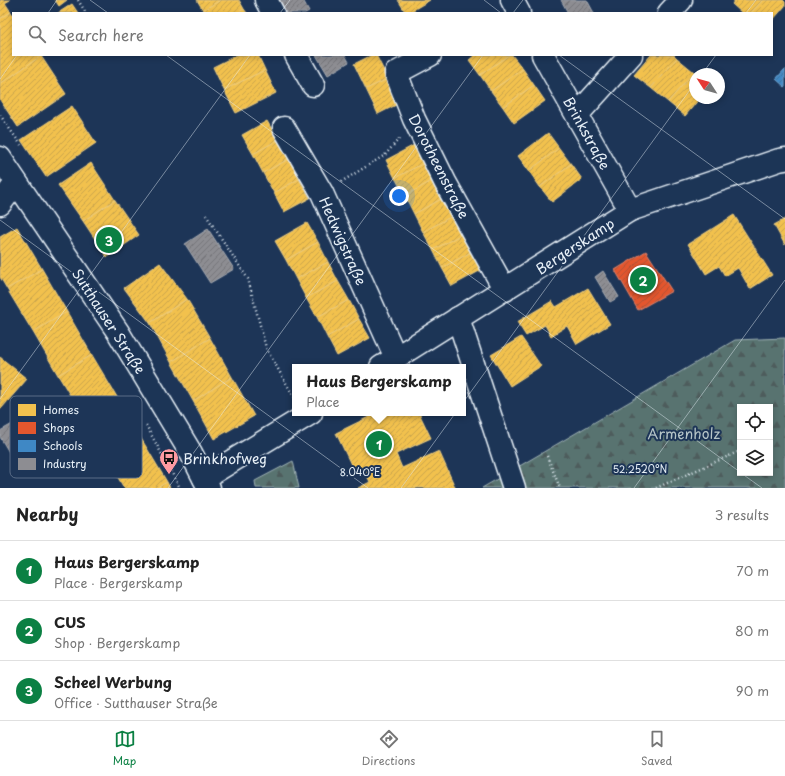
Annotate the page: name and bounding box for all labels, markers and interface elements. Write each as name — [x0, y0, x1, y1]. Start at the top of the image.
search box — [12, 12, 773, 56]
icon: search — [26, 23, 48, 45]
text: Search here — [58, 23, 144, 46]
north arrow — [689, 68, 725, 104]
street label: Brinkstraße — [558, 93, 616, 173]
street label: Dorotheenstraße — [403, 110, 475, 222]
your location — [389, 186, 409, 206]
street label: Hedwigstraße — [314, 193, 372, 289]
street label: Bergerskamp — [532, 213, 618, 279]
pin: 3 — [96, 225, 122, 255]
street label: Sutthauser Straße — [67, 264, 151, 378]
pin: 2 — [630, 265, 656, 295]
popup — [292, 364, 466, 416]
text: Haus Bergerskamp — [306, 369, 452, 392]
text: Place — [306, 392, 339, 411]
legend — [10, 396, 142, 478]
text: Homes — [43, 401, 79, 418]
map controls — [737, 404, 773, 476]
button: locate — [737, 404, 773, 440]
text: Shops — [43, 419, 74, 436]
park label: Armenholz — [648, 423, 721, 444]
pin: 1 — [366, 429, 392, 459]
text: Schools — [43, 437, 83, 454]
button: layers — [737, 440, 773, 476]
bus stop icon: Brinkhofweg — [158, 447, 180, 475]
place label: Brinkhofweg — [183, 448, 267, 469]
text: Industry — [43, 455, 87, 472]
text: 52.2520°N — [613, 461, 667, 476]
text: 8.040°E — [340, 464, 380, 479]
text: Nearby — [16, 501, 78, 527]
text: 3 results — [715, 505, 769, 524]
text: Haus Bergerskamp — [54, 550, 200, 573]
text: 1 — [26, 561, 32, 580]
text: 70 m — [736, 561, 769, 580]
text: Place · Bergerskamp — [54, 573, 183, 592]
text: CUS — [54, 610, 86, 633]
text: 2 — [24, 621, 34, 640]
text: 80 m — [735, 621, 769, 640]
text: Shop · Bergerskamp — [54, 633, 180, 652]
text: Scheel Werbung — [54, 670, 172, 693]
text: 3 — [25, 681, 33, 700]
text: 90 m — [736, 681, 769, 700]
text: Office · Sutthauser Straße — [54, 693, 218, 712]
tab: Map — [113, 728, 136, 769]
tab: Directions — [362, 728, 415, 769]
tab: Saved — [641, 728, 672, 769]

